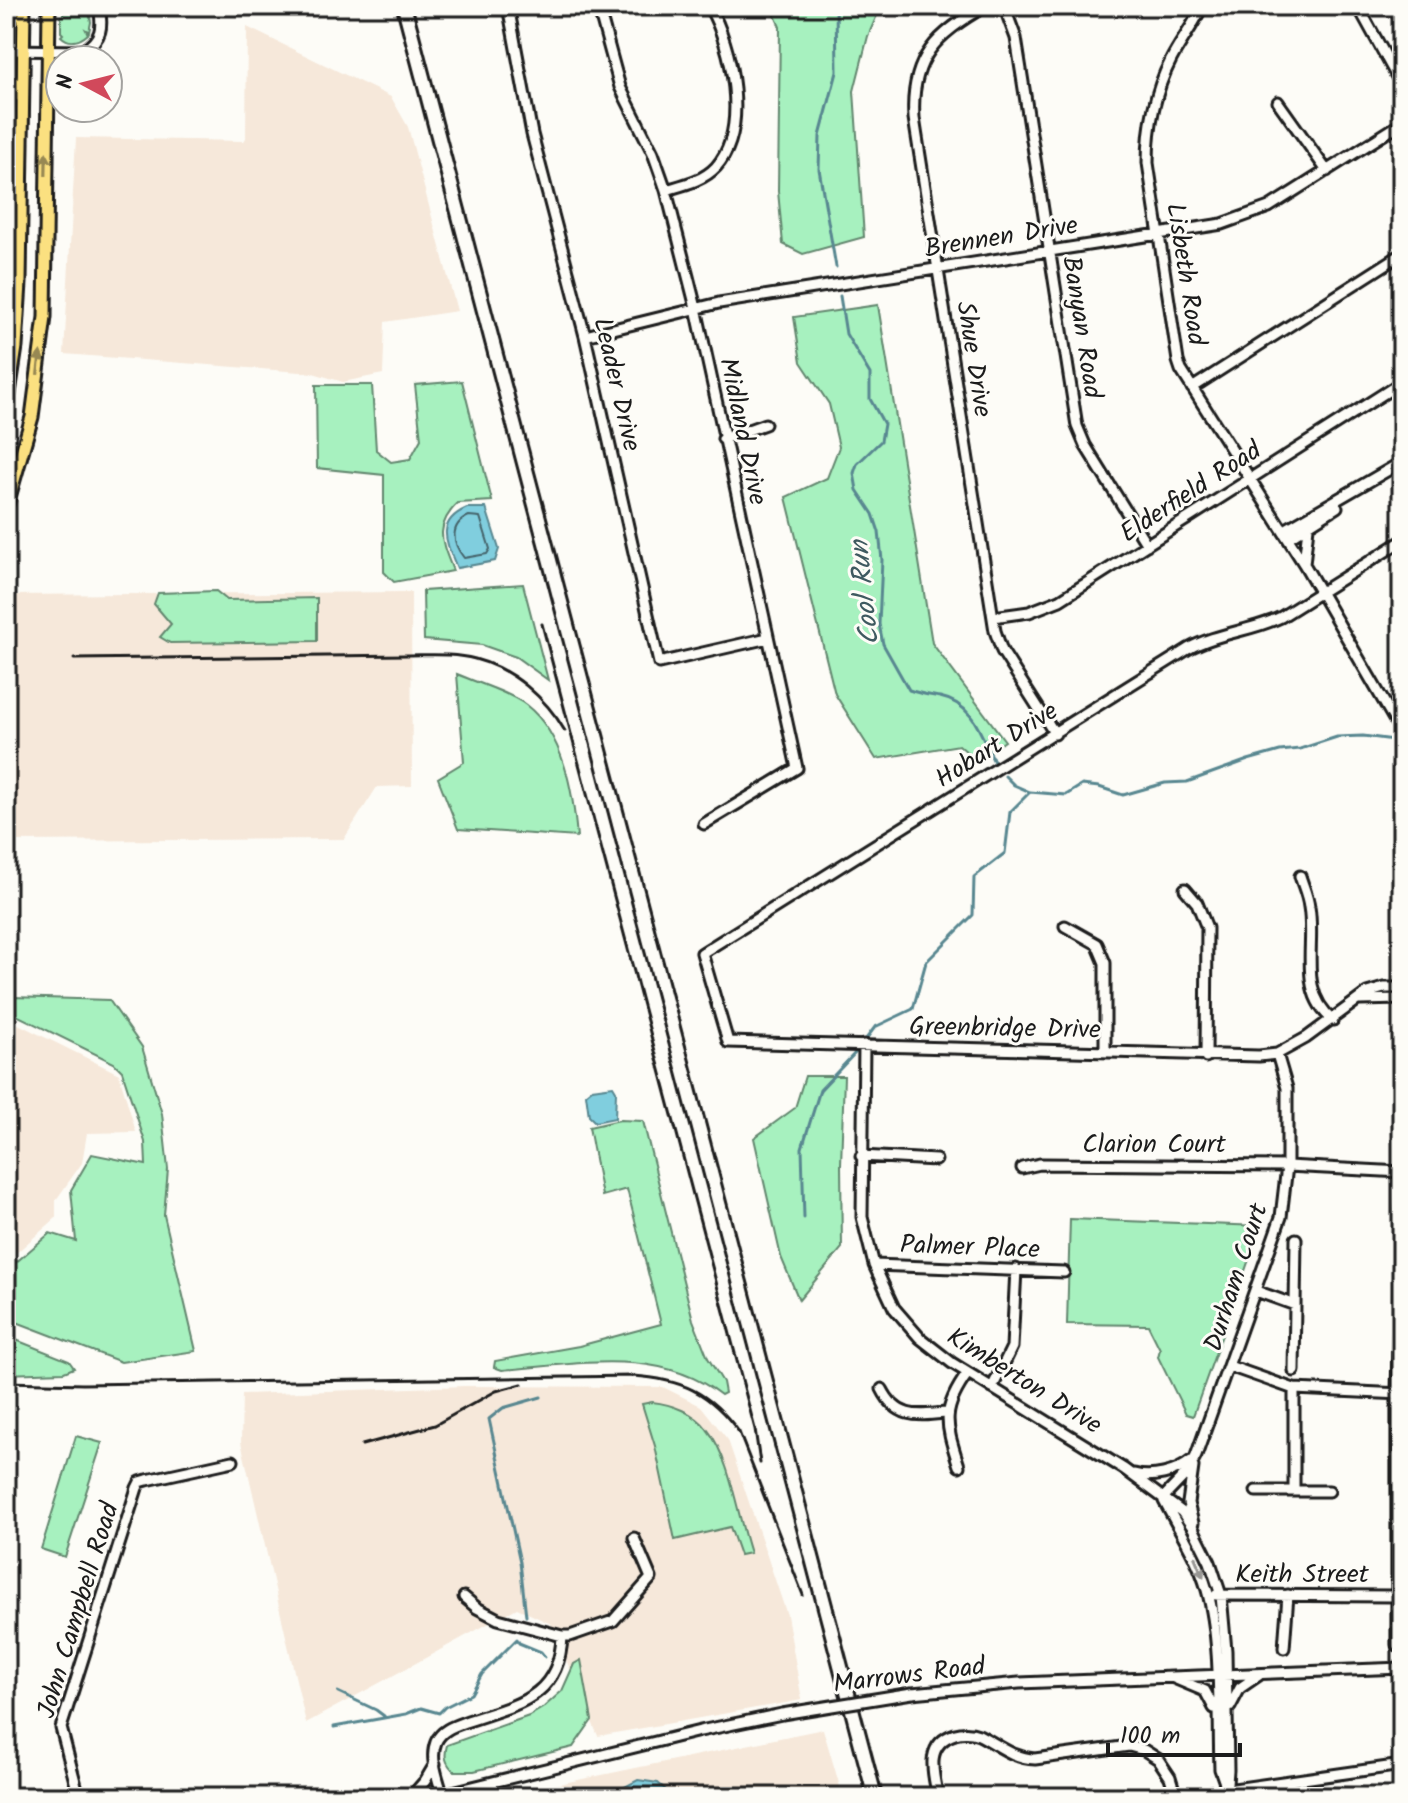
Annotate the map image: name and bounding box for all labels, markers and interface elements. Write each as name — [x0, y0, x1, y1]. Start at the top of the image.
north arrow — [44, 44, 124, 124]
text: N — [48, 73, 85, 91]
one-way arrow — [40, 151, 52, 176]
street label: Lisbeth Road — [1153, 200, 1217, 349]
street label: Brennen Drive — [922, 205, 1081, 271]
street label: Banyan Road — [1049, 253, 1113, 402]
street label: Shue Drive — [943, 298, 1003, 420]
street label: Leader Drive — [580, 313, 652, 456]
one-way arrow — [33, 350, 46, 375]
street label: Midland Drive — [706, 354, 778, 509]
street label: Elderfield Road — [1112, 430, 1271, 554]
water label: Cool Run — [837, 536, 893, 647]
street label: Hobart Drive — [927, 691, 1067, 800]
street label: Greenbridge Drive — [909, 1006, 1102, 1052]
street label: Clarion Court — [1082, 1124, 1227, 1166]
street label: Durham Court — [1193, 1197, 1281, 1357]
street label: Palmer Place — [899, 1225, 1041, 1271]
street label: Kimberton Drive — [938, 1317, 1110, 1446]
street label: John Campbell Road — [26, 1497, 132, 1724]
street label: Keith Street — [1235, 1554, 1370, 1596]
one-way arrow — [1192, 1555, 1205, 1579]
street label: Marrows Road — [831, 1646, 989, 1706]
scale bar — [1108, 1707, 1240, 1757]
text: 100 m — [1120, 1717, 1180, 1756]

